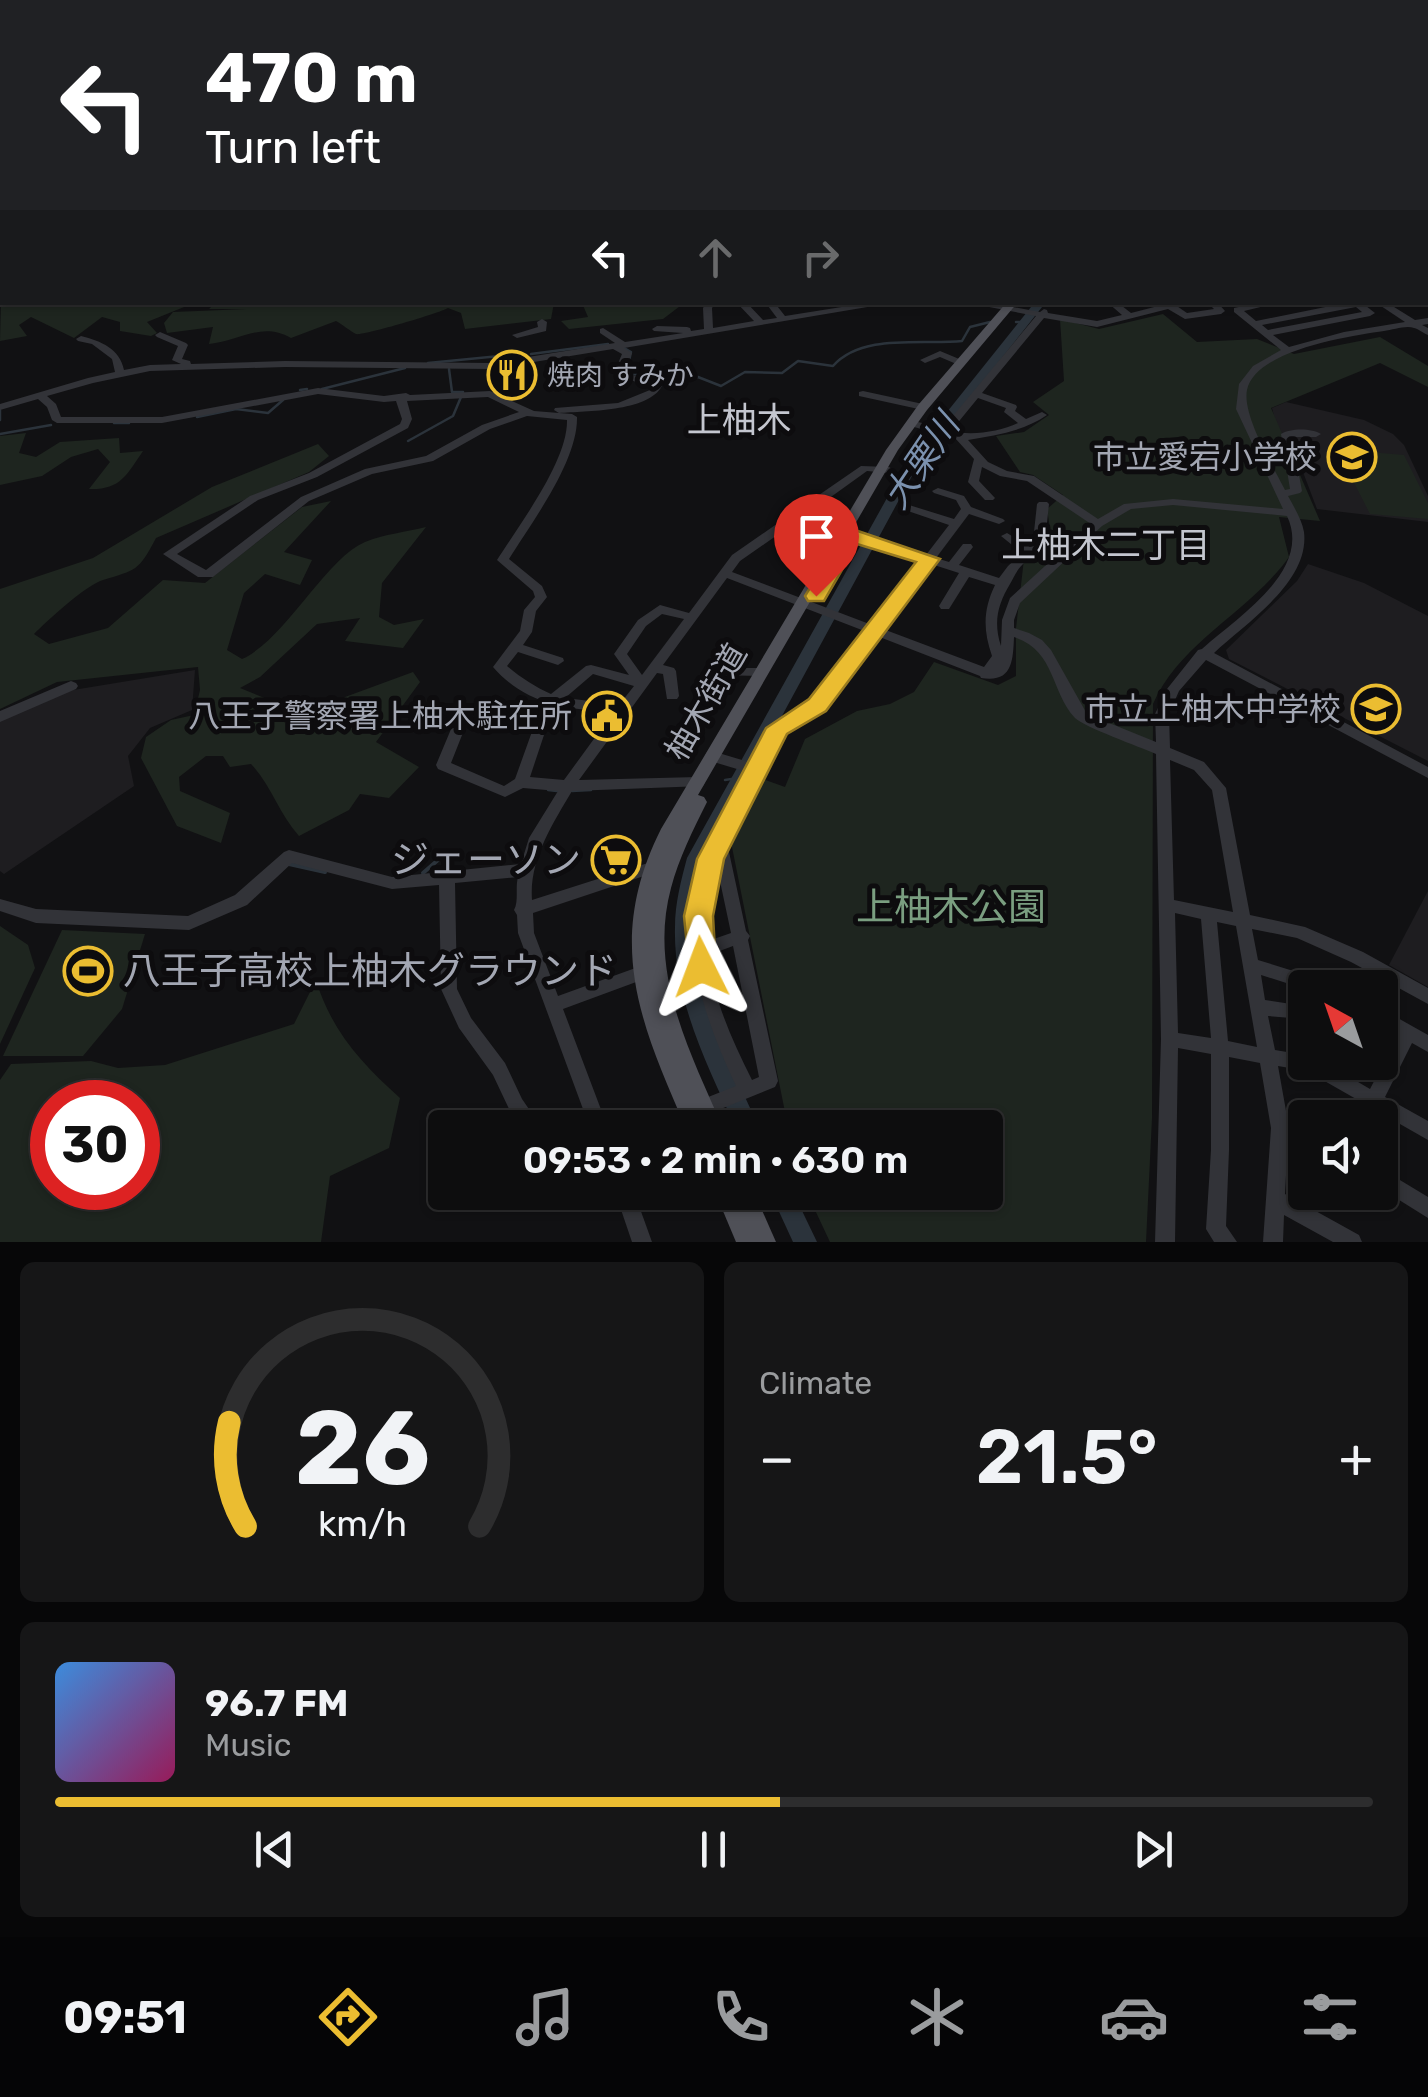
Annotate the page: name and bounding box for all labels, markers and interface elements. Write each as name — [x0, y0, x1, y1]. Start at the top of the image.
text: 470 m — [205, 37, 418, 120]
icon: left — [40, 40, 170, 170]
text: Turn left — [205, 121, 381, 174]
icon: left — [583, 230, 638, 285]
icon: ahead — [688, 230, 743, 285]
icon: right — [793, 230, 848, 285]
restaurant icon: 焼肉 すみか — [486, 349, 538, 401]
place label: 焼肉 すみか — [547, 359, 694, 392]
district label: 上柚木 — [686, 399, 792, 441]
water label: 大栗川 — [874, 402, 970, 516]
school or university icon: 市立愛宕小学校 — [1326, 431, 1378, 483]
place label: 市立愛宕小学校 — [1093, 438, 1317, 476]
pin — [774, 494, 859, 597]
icon: arrive — [789, 509, 844, 564]
district label: 上柚木二丁目 — [1001, 524, 1211, 566]
street label: 柚木街道 — [658, 637, 754, 767]
school or university icon: 市立上柚木中学校 — [1350, 683, 1402, 735]
public building icon: 八王子警察署上柚木駐在所 — [581, 690, 633, 742]
place label: 市立上柚木中学校 — [1085, 690, 1341, 728]
place label: 八王子警察署上柚木駐在所 — [188, 697, 572, 735]
supermarket icon: ジェーソン — [590, 834, 642, 886]
place label: ジェーソン — [391, 837, 581, 883]
park label: 上柚木公園 — [856, 884, 1046, 930]
position arrow — [649, 915, 753, 1019]
sports icon: 八王子高校上柚木グラウンド — [62, 945, 114, 997]
place label: 八王子高校上柚木グラウンド — [123, 948, 617, 994]
north arrow — [1288, 970, 1398, 1080]
map controls — [1288, 970, 1398, 1210]
speed limit sign: 30 — [30, 1080, 160, 1210]
button: sound — [1288, 1100, 1398, 1210]
text: 09:53 · 2 min · 630 m — [523, 1137, 908, 1183]
text: Climate — [759, 1364, 872, 1402]
text: 26 — [294, 1387, 430, 1510]
text: 21.5° — [976, 1413, 1158, 1502]
text: − — [759, 1426, 795, 1491]
text: + — [1339, 1426, 1373, 1491]
text: km/h — [317, 1503, 407, 1545]
text: 96.7 FM — [205, 1680, 348, 1726]
text: Music — [205, 1726, 291, 1764]
icon: previous — [247, 1822, 302, 1877]
icon: pause — [686, 1822, 741, 1877]
icon: next — [1126, 1822, 1181, 1877]
icon: directions — [313, 1982, 383, 2052]
icon: music — [510, 1982, 580, 2052]
icon: phone — [706, 1982, 776, 2052]
icon: climate — [902, 1982, 972, 2052]
icon: car — [1099, 1982, 1169, 2052]
icon: filters — [1295, 1982, 1365, 2052]
text: 09:51 — [63, 1991, 187, 2044]

